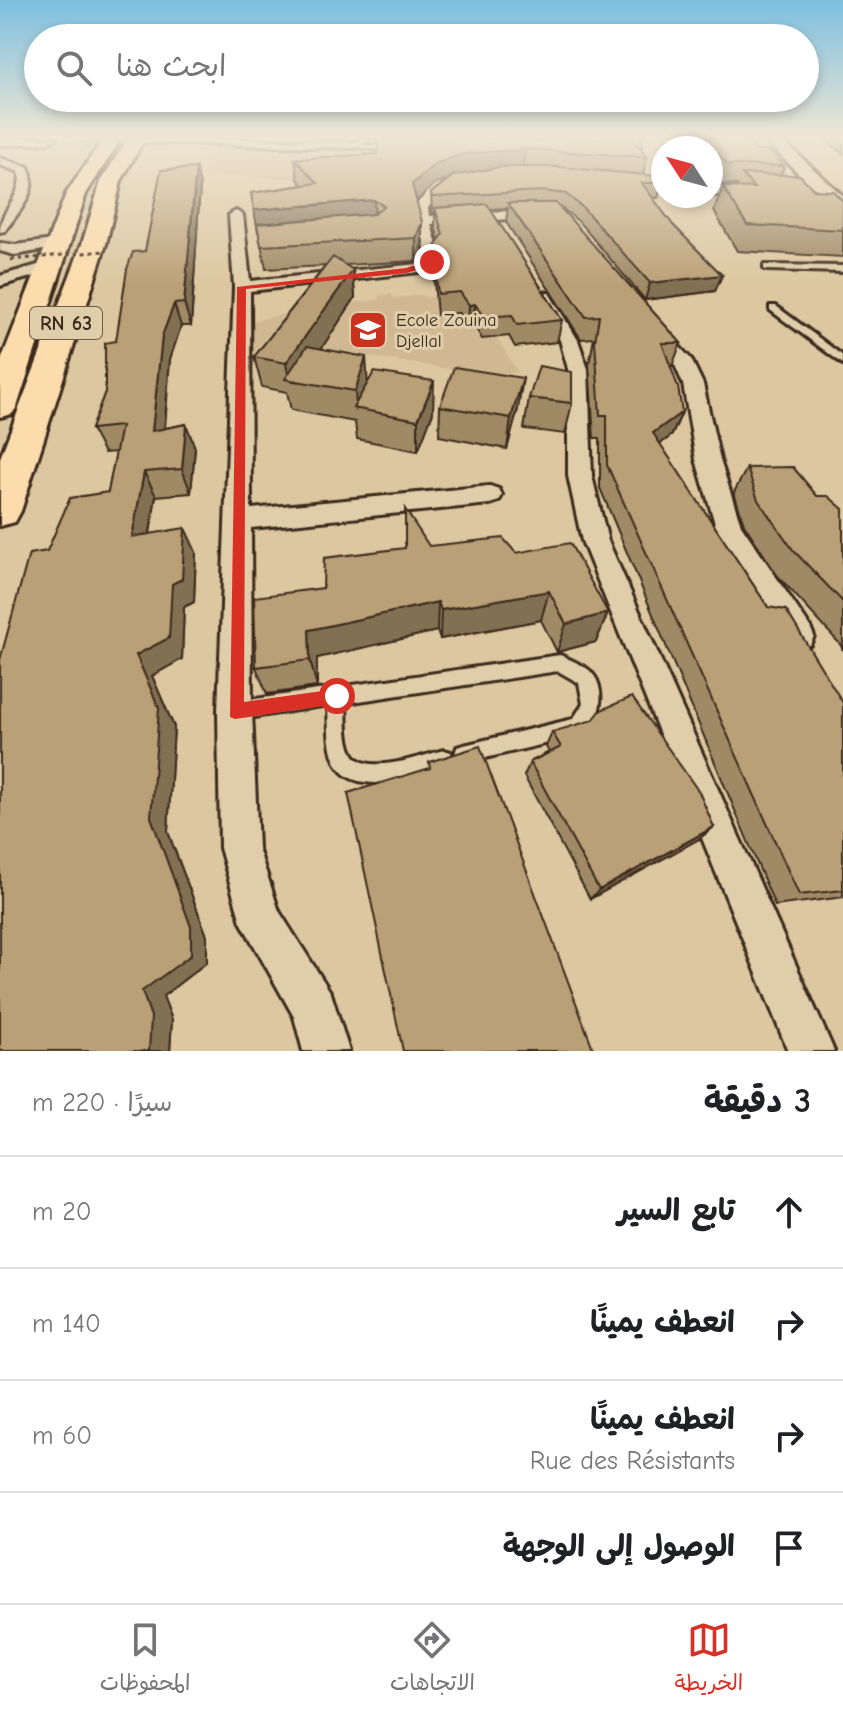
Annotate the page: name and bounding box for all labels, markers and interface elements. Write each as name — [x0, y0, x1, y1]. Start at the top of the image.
search box — [24, 24, 819, 112]
icon: search — [52, 46, 96, 90]
text: ابحث هنا — [116, 49, 226, 84]
north arrow — [651, 136, 723, 208]
route end — [414, 244, 450, 280]
road number: RN 63 — [30, 307, 102, 339]
school or university icon: Ecole Zouina Djellal — [347, 309, 389, 351]
place label: Ecole Zouina Djellal — [396, 310, 497, 352]
route start — [319, 678, 355, 714]
text: 3 دقيقة — [704, 1081, 811, 1121]
text: سيرًا · 220 m — [32, 1088, 172, 1118]
icon: ahead — [767, 1190, 811, 1234]
text: تابع السير — [617, 1193, 735, 1228]
text: 20 m — [32, 1197, 92, 1227]
icon: right — [767, 1302, 811, 1346]
text: انعطف يمينًا — [590, 1305, 735, 1340]
text: 140 m — [32, 1309, 101, 1339]
text: انعطف يمينًا — [590, 1402, 735, 1437]
icon: right — [767, 1414, 811, 1458]
text: 60 m — [32, 1421, 92, 1451]
text: Rue des Résistants — [530, 1446, 735, 1476]
icon: arrive — [767, 1526, 811, 1570]
text: الوصول إلى الوجهة — [503, 1529, 735, 1564]
tab: المحفوظات — [100, 1618, 190, 1702]
tab: الاتجاهات — [390, 1618, 475, 1702]
tab: الخريطة — [675, 1618, 743, 1702]

